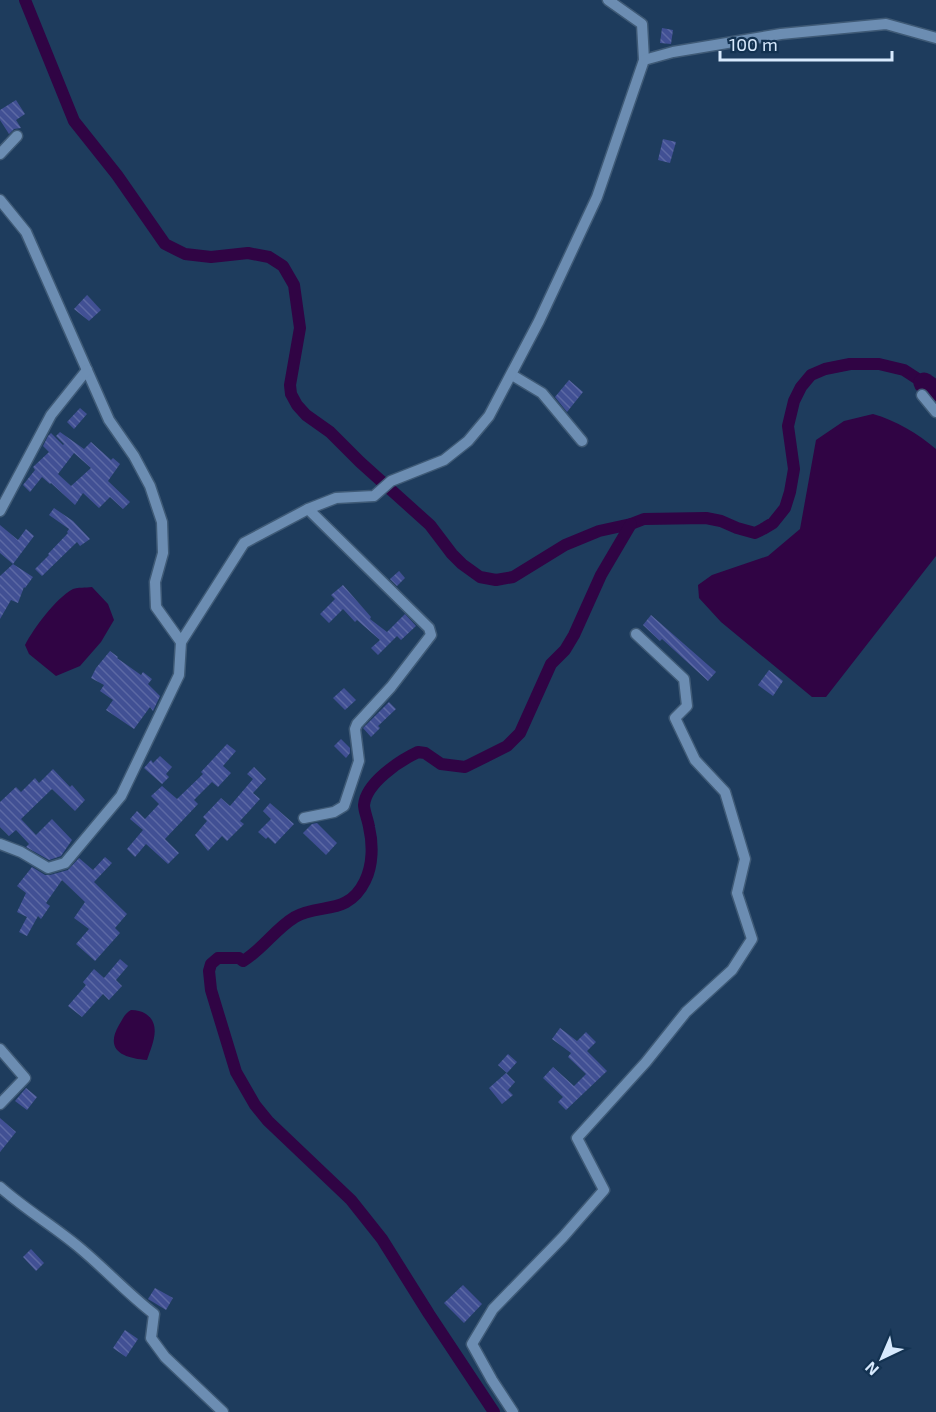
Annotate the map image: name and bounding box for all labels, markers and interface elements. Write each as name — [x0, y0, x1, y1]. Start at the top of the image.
scale bar — [720, 24, 892, 62]
text: 100 m — [729, 33, 778, 55]
north arrow — [852, 1328, 912, 1388]
text: N — [860, 1358, 882, 1380]

